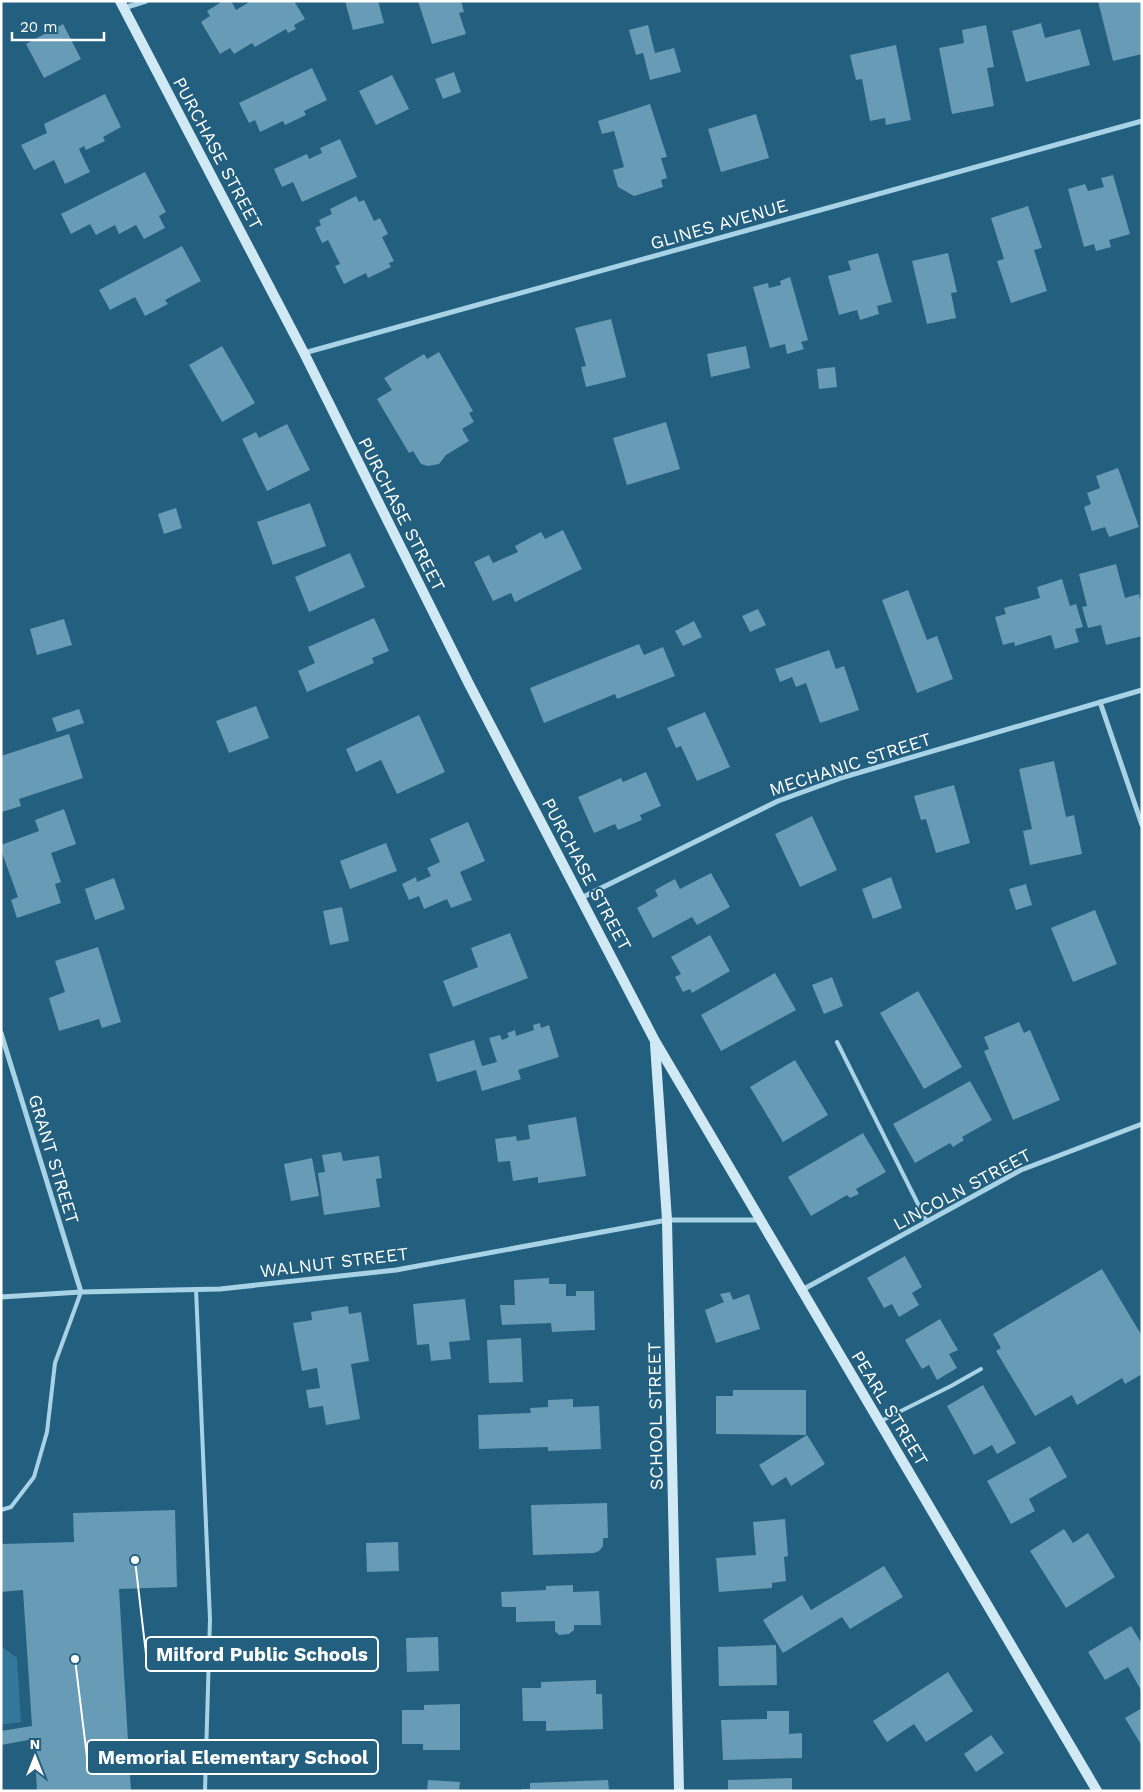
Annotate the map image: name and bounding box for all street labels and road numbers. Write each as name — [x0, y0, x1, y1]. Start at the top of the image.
street label: PURCHASE STREET — [169, 73, 267, 233]
street label: GLINES AVENUE — [648, 194, 790, 254]
street label: PURCHASE STREET — [354, 434, 450, 594]
street label: MECHANIC STREET — [767, 728, 934, 800]
street label: PURCHASE STREET — [538, 794, 636, 954]
street label: GRANT STREET — [24, 1092, 84, 1226]
street label: LINCOLN STREET — [890, 1144, 1035, 1234]
street label: WALNUT STREET — [259, 1242, 410, 1282]
street label: SCHOOL STREET — [643, 1342, 667, 1490]
street label: PEARL STREET — [847, 1347, 933, 1469]

